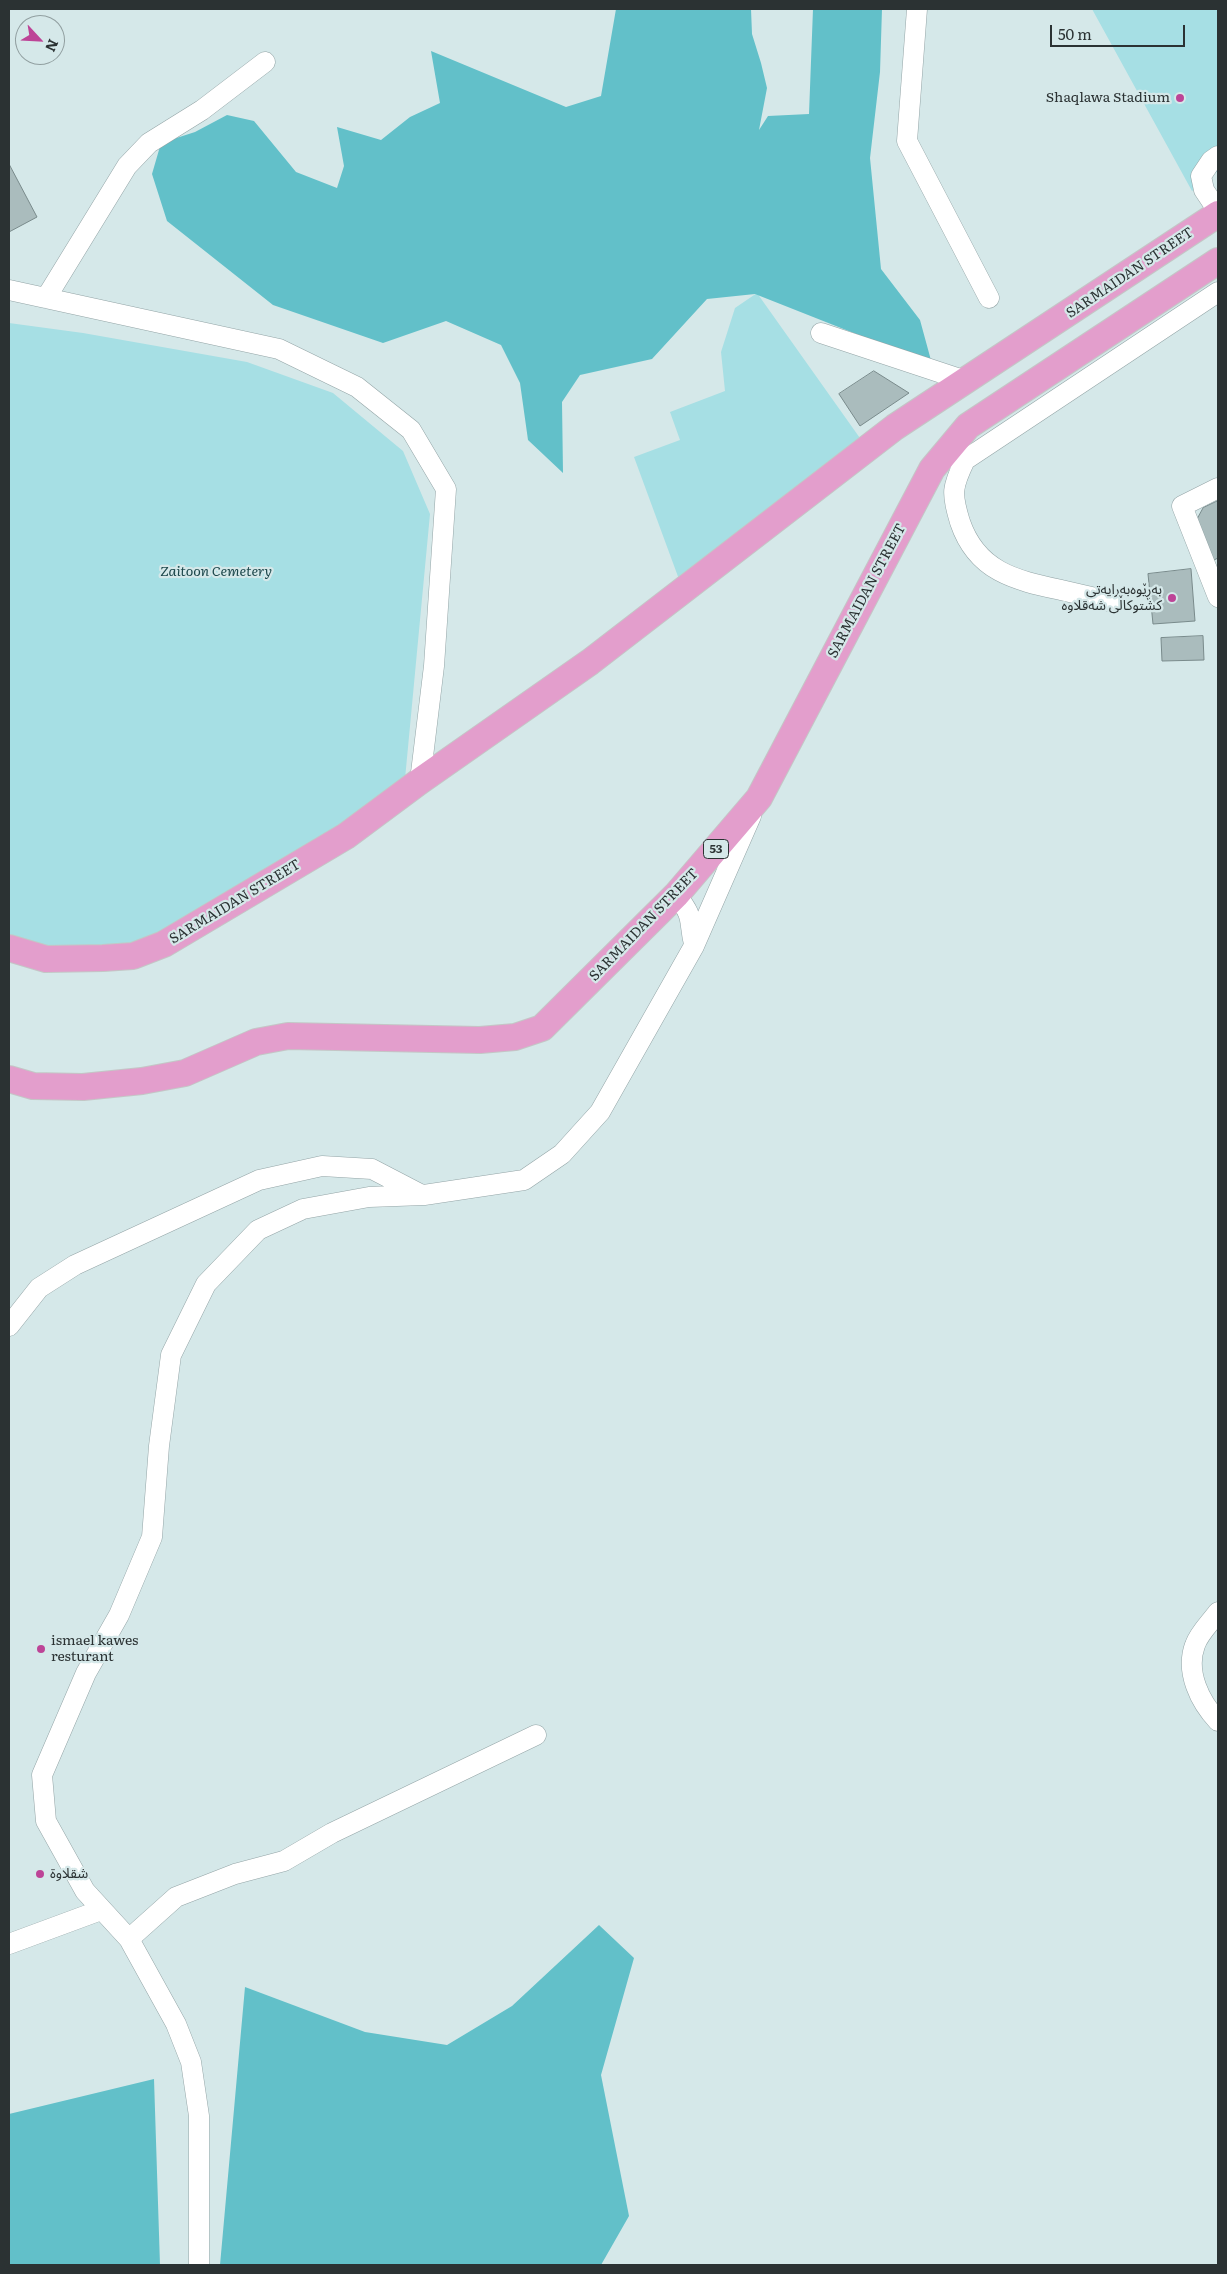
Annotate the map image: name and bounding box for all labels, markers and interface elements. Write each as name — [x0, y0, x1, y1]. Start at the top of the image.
north arrow — [15, 15, 65, 65]
scale bar — [1052, 15, 1187, 47]
text: 50 m — [1058, 22, 1092, 45]
text: N — [41, 36, 64, 55]
place label: Shaqlawa Stadium — [1046, 90, 1170, 106]
marker: Shaqlawa Stadium — [1174, 92, 1186, 104]
street label: SARMAIDAN STREET — [1063, 224, 1197, 322]
street label: SARMAIDAN STREET — [824, 521, 910, 661]
park label: Zaitoon Cemetery — [160, 564, 272, 580]
place label: بەڕێوەبەرایەتی کشتوکاڵی شەقلاوە — [1062, 582, 1162, 614]
marker: بەڕێوەبەرایەتی کشتوکاڵی شەقلاوە — [1166, 592, 1178, 604]
road number: 53 — [704, 840, 728, 859]
street label: SARMAIDAN STREET — [167, 856, 303, 948]
street label: SARMAIDAN STREET — [586, 865, 702, 985]
place label: ismael kawes resturant — [51, 1633, 138, 1665]
marker: ismael kawes resturant — [35, 1643, 47, 1655]
place label: شقلاوة — [50, 1866, 88, 1882]
marker: شقلاوة — [34, 1868, 46, 1880]

